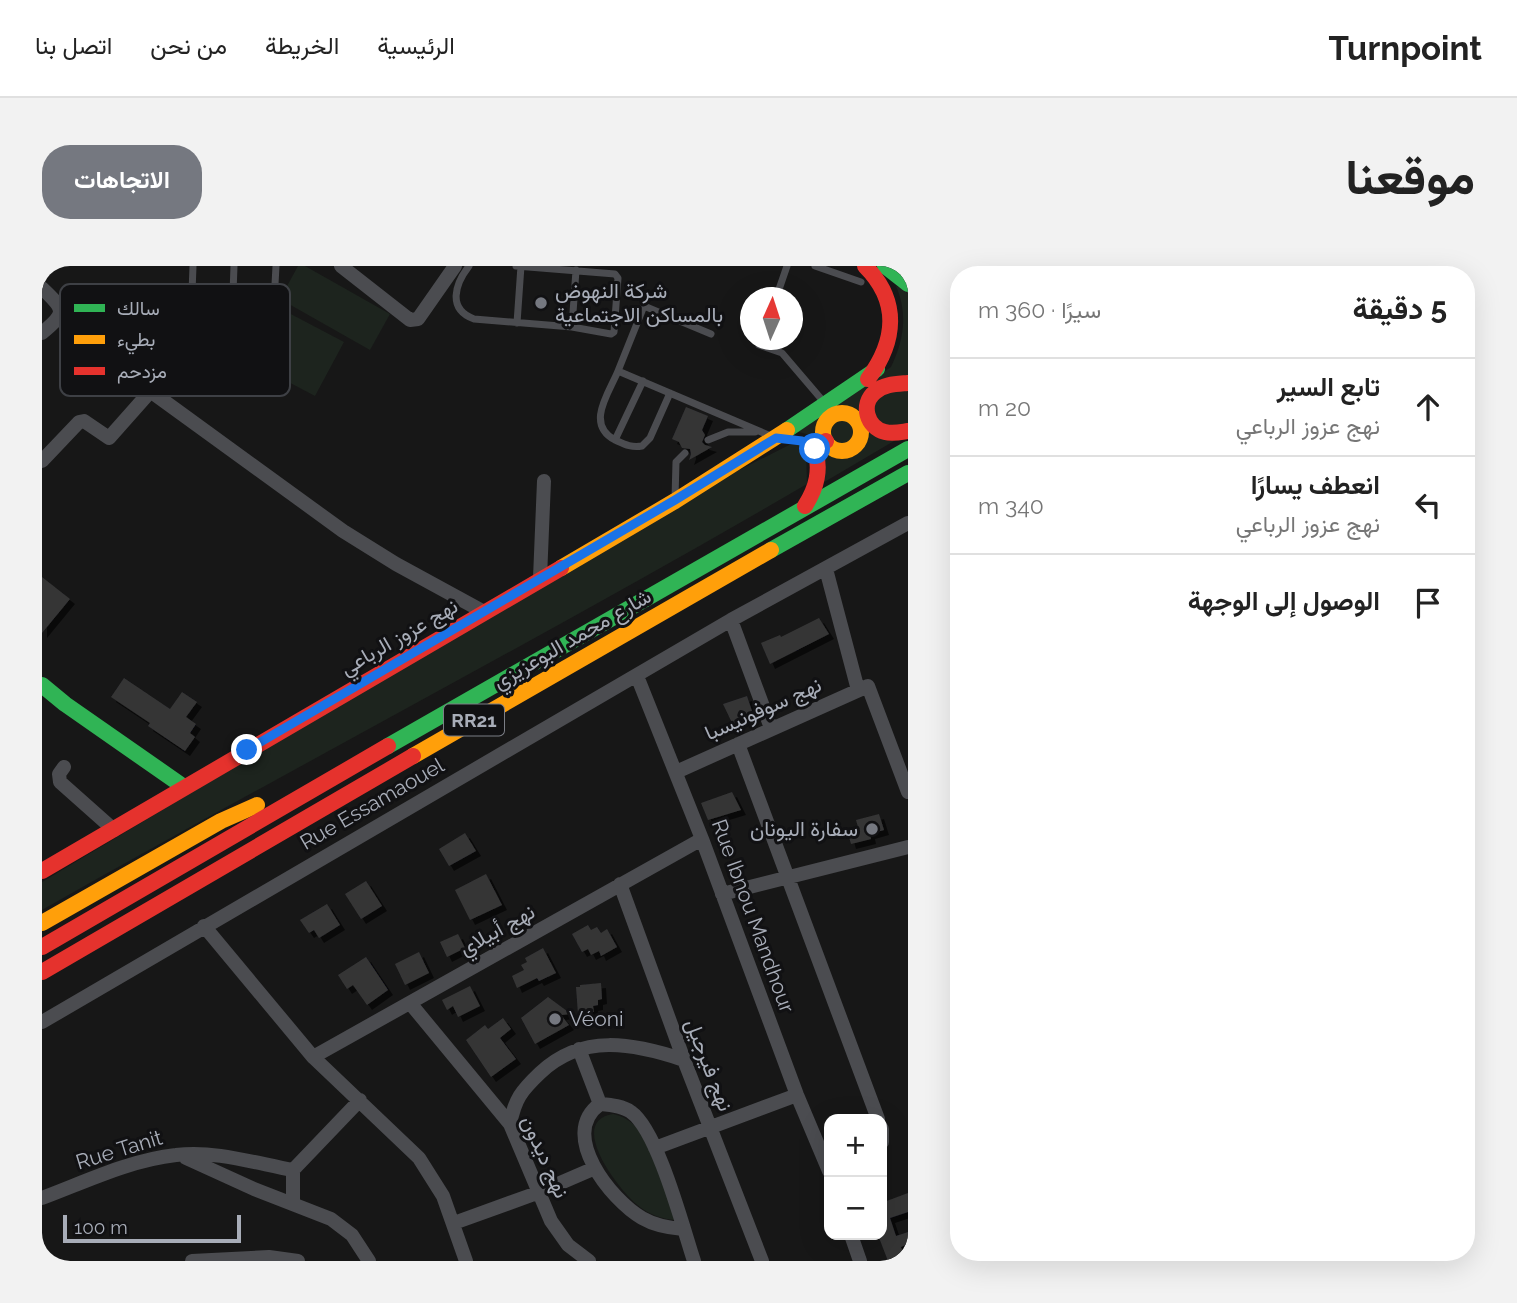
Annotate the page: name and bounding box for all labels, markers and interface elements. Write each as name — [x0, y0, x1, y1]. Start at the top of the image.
text: Turnpoint — [1329, 29, 1482, 68]
text: اتصل بنا — [35, 31, 112, 60]
text: من نحن — [150, 31, 227, 60]
text: الخريطة — [265, 31, 339, 60]
text: الرئيسية — [377, 31, 455, 60]
button: الاتجاهات — [42, 145, 202, 219]
text: موقعنا — [1345, 148, 1475, 205]
place label: شركة النهوض بالمساكن الاجتماعية — [555, 278, 723, 327]
legend — [60, 284, 290, 396]
north arrow — [740, 287, 803, 350]
text: 5 دقيقة — [1352, 291, 1447, 326]
marker: شركة النهوض بالمساكن الاجتماعية — [533, 295, 549, 311]
text: سيرًا · 360 m — [978, 296, 1101, 323]
text: سالك — [117, 297, 160, 319]
text: بطيء — [117, 328, 155, 355]
text: مزدحم — [117, 360, 167, 384]
text: تابع السير — [1277, 372, 1380, 402]
icon: ahead — [1409, 388, 1447, 426]
text: 20 m — [978, 394, 1031, 421]
text: نهج عزوز الرباعي — [1236, 412, 1380, 439]
route start — [799, 433, 830, 464]
text: انعطف يسارًا — [1251, 470, 1380, 500]
icon: left — [1409, 486, 1447, 524]
text: 340 m — [978, 492, 1044, 519]
text: نهج عزوز الرباعي — [1236, 510, 1380, 537]
street label: شارع محمد البوعزيزي — [488, 583, 658, 698]
icon: arrive — [1409, 584, 1447, 622]
text: الوصول إلى الوجهة — [1188, 586, 1380, 616]
street label: نهج عزوز الرباعي — [335, 593, 465, 685]
street label: نهج سوفونيسبا — [701, 672, 826, 747]
road number: RR21 — [444, 704, 504, 736]
route end — [231, 734, 262, 765]
street label: Rue Essamaouel — [295, 752, 448, 855]
street label: Rue Ibnou Mandhour — [707, 816, 800, 1017]
place label: سفارة اليونان — [750, 816, 858, 842]
marker: سفارة اليونان — [864, 821, 880, 837]
street label: نهج أبيلاي — [455, 899, 541, 965]
place label: Véoni — [569, 1006, 624, 1031]
marker: Véoni — [547, 1011, 563, 1027]
street label: نهج فيرجيل — [679, 1015, 739, 1115]
street label: نهج ديدون — [514, 1112, 575, 1203]
map controls — [824, 1114, 887, 1240]
button: + — [824, 1114, 887, 1177]
street label: Rue Tanit — [73, 1125, 165, 1174]
button: − — [824, 1177, 887, 1240]
scale bar — [63, 1212, 242, 1244]
text: 100 m — [74, 1216, 128, 1238]

